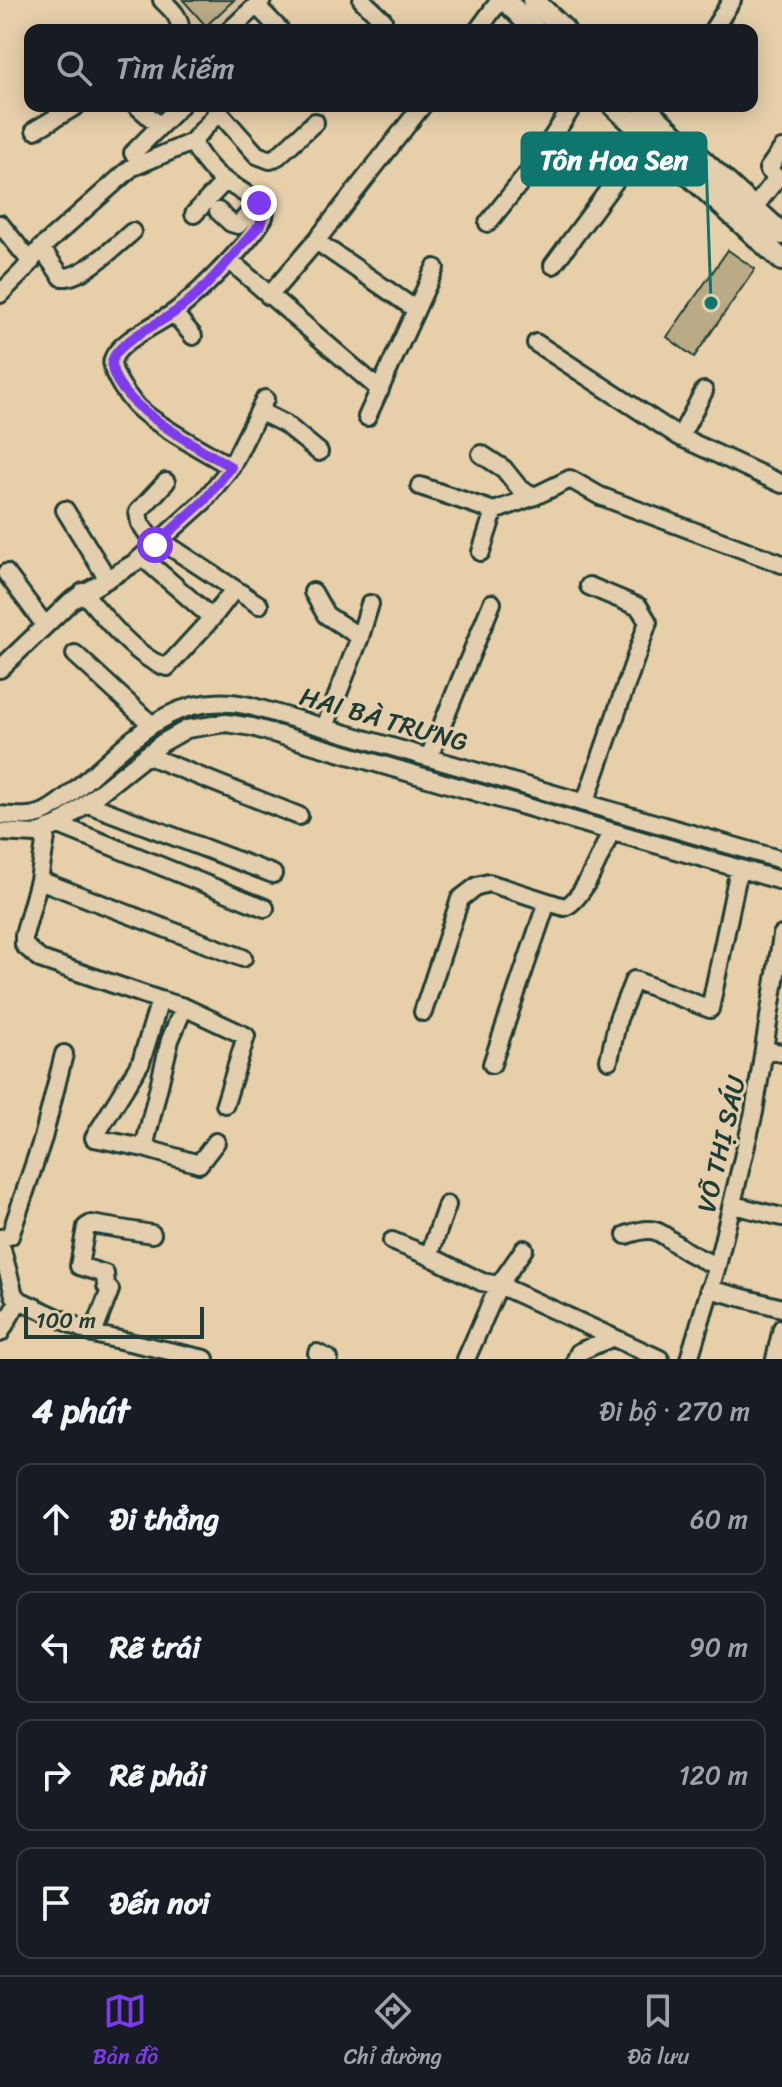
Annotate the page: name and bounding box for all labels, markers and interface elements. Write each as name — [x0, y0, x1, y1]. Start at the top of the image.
search box — [24, 24, 758, 112]
text: Tìm kiếm — [116, 41, 234, 95]
icon: search — [52, 46, 96, 90]
callout: Tôn Hoa Sen — [522, 133, 706, 185]
text: Tôn Hoa Sen — [540, 135, 689, 184]
route end — [241, 185, 277, 221]
route start — [137, 527, 173, 563]
street label: HAI BÀ TRƯNG — [294, 673, 474, 765]
street label: VÕ THỊ SÁU — [683, 1070, 759, 1217]
text: 100 m — [36, 1301, 96, 1340]
scale bar — [24, 1303, 204, 1339]
text: 4 phút — [32, 1381, 130, 1441]
text: Đi bộ · 270 m — [600, 1388, 750, 1434]
text: Đi thẳng — [110, 1492, 219, 1546]
text: 60 m — [690, 1496, 748, 1542]
icon: ahead — [34, 1497, 78, 1541]
text: Rẽ trái — [110, 1620, 200, 1674]
text: 90 m — [689, 1624, 748, 1670]
icon: left — [34, 1625, 78, 1669]
text: Rẽ phải — [110, 1748, 206, 1802]
text: 120 m — [679, 1752, 748, 1798]
icon: right — [34, 1753, 78, 1797]
text: Đến nơi — [110, 1876, 209, 1930]
icon: arrive — [34, 1881, 78, 1925]
tab: Bản đồ — [93, 1989, 158, 2076]
tab: Chỉ đường — [344, 1989, 442, 2076]
tab: Đã lưu — [627, 1989, 689, 2076]

